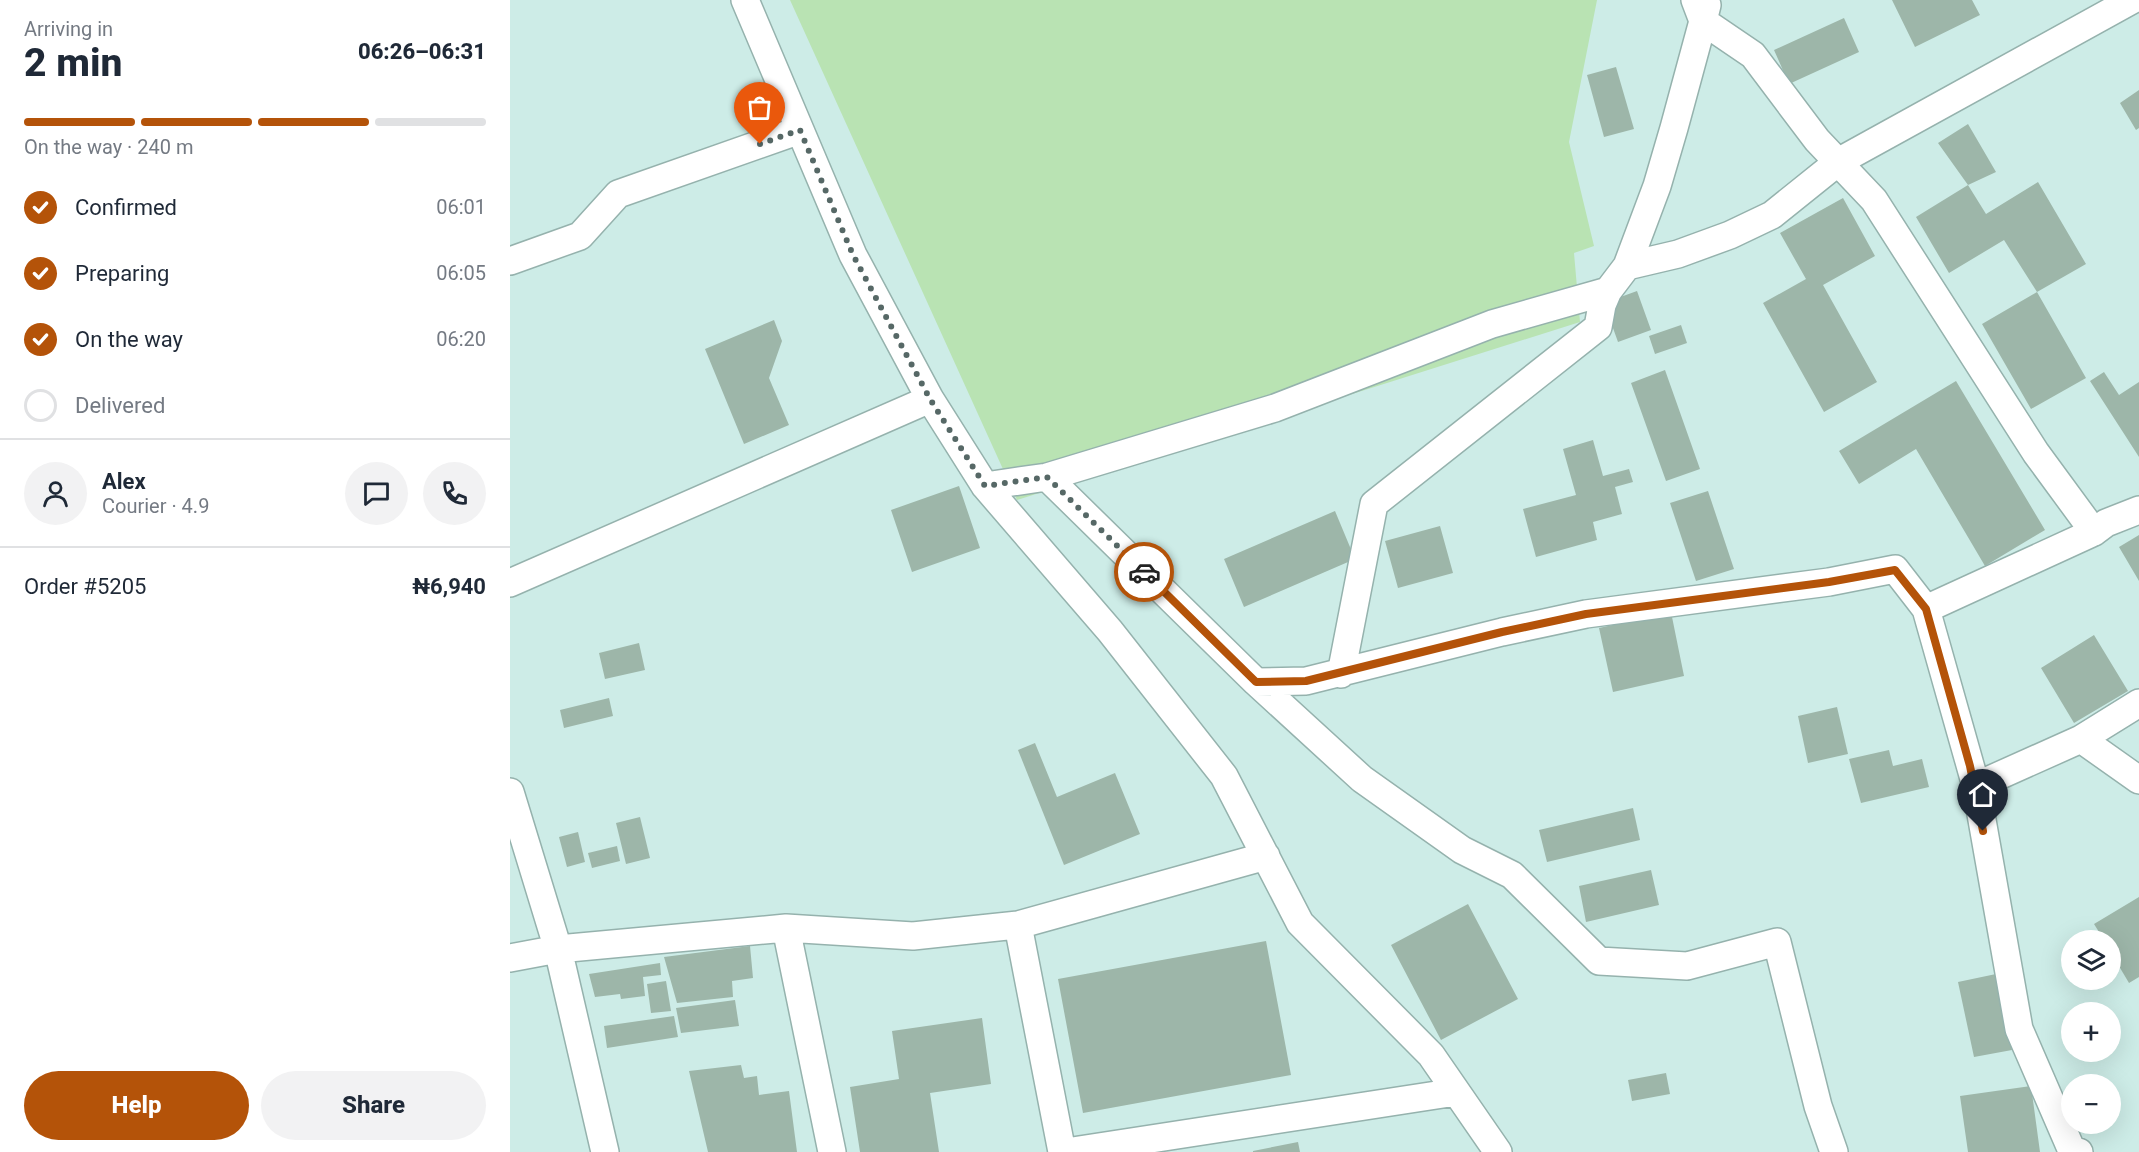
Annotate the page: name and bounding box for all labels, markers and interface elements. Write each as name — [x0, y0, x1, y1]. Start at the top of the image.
text: Arriving in — [24, 17, 113, 41]
text: 06:26–06:31 — [358, 39, 486, 64]
text: 2 min — [24, 40, 122, 86]
pin — [734, 82, 785, 144]
icon: bag — [743, 91, 776, 124]
text: On the way · 240 m — [24, 135, 193, 159]
icon: check — [24, 191, 57, 224]
text: Confirmed — [75, 195, 177, 220]
text: 06:01 — [436, 195, 486, 219]
icon: check — [24, 257, 57, 290]
text: Preparing — [75, 261, 169, 286]
text: 06:05 — [436, 261, 486, 285]
icon: check — [24, 323, 57, 356]
text: On the way — [75, 327, 183, 352]
text: 06:20 — [436, 327, 486, 351]
text: Delivered — [75, 393, 165, 418]
button: person — [24, 462, 87, 525]
button: chat — [345, 462, 408, 525]
button: phone — [423, 462, 486, 525]
text: Alex — [102, 469, 146, 494]
text: Courier · 4.9 — [102, 494, 209, 518]
courier — [1114, 542, 1174, 602]
icon: car — [1128, 556, 1161, 589]
text: Order #5205 — [24, 574, 146, 599]
text: ₦6,940 — [412, 574, 486, 599]
pin — [1957, 769, 2008, 831]
icon: home — [1966, 778, 1999, 811]
map controls — [2061, 930, 2121, 1134]
button: layers — [2061, 930, 2121, 990]
button: + — [2061, 1002, 2121, 1062]
button: Help — [24, 1071, 249, 1140]
button: Share — [261, 1071, 486, 1140]
button: − — [2061, 1074, 2121, 1134]

